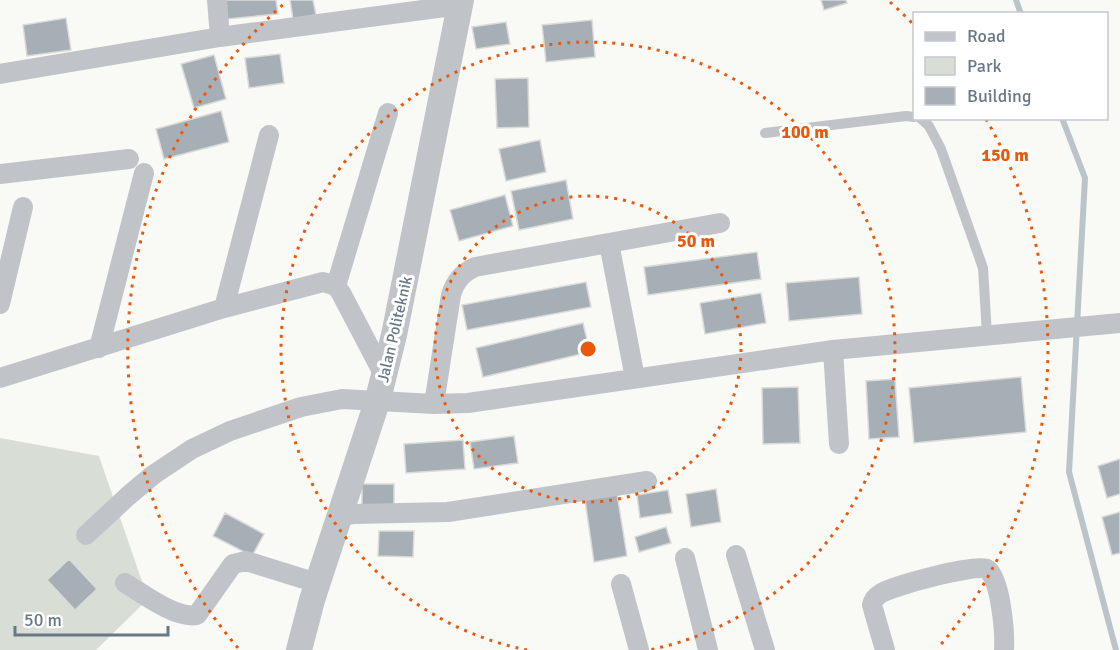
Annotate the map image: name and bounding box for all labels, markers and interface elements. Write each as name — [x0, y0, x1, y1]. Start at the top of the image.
legend — [913, 12, 1108, 120]
text: Road — [967, 25, 1006, 47]
text: Park — [967, 55, 1002, 77]
text: Building — [967, 85, 1031, 107]
text: 100 m — [781, 121, 829, 143]
text: 150 m — [981, 144, 1029, 166]
text: 50 m — [677, 230, 715, 252]
street label: Jalan Politeknik — [373, 274, 417, 384]
centre of rings — [578, 339, 598, 359]
scale bar — [15, 599, 168, 637]
text: 50 m — [24, 609, 62, 631]

